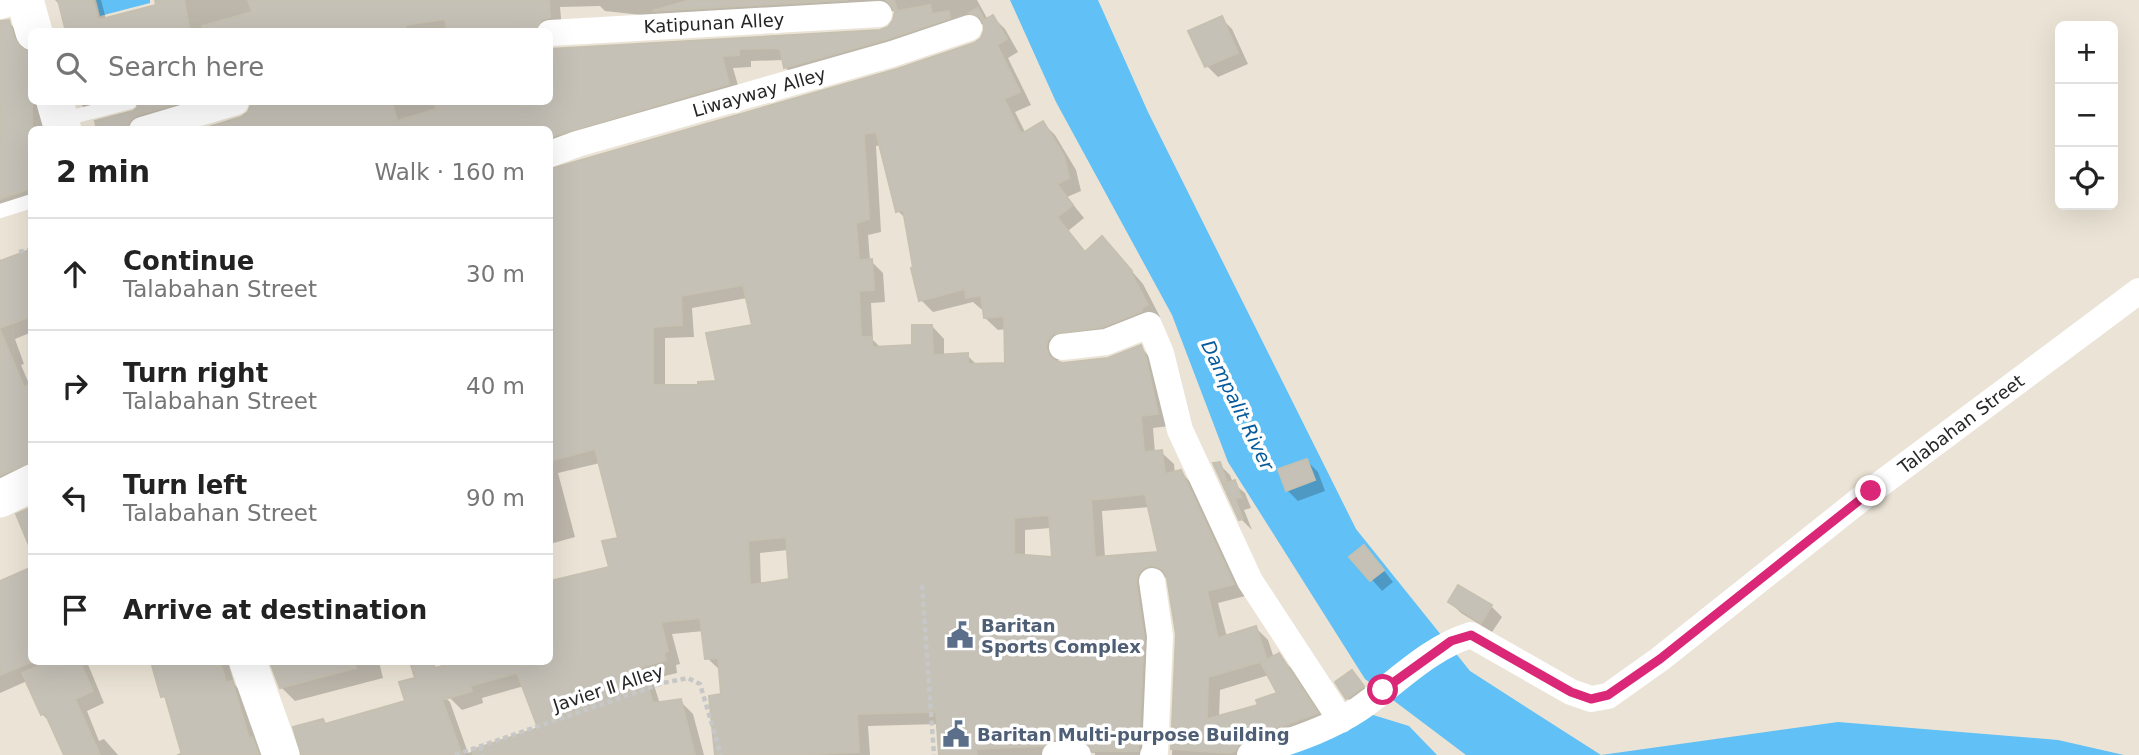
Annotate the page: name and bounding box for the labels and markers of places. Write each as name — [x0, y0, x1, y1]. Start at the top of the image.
place label: Baritan Sports Complex — [981, 615, 1141, 657]
public building icon: Baritan Sports Complex — [945, 620, 975, 650]
public building icon: Baritan Multi-purpose Building — [941, 719, 971, 749]
place label: Baritan Multi-purpose Building — [977, 724, 1290, 745]

